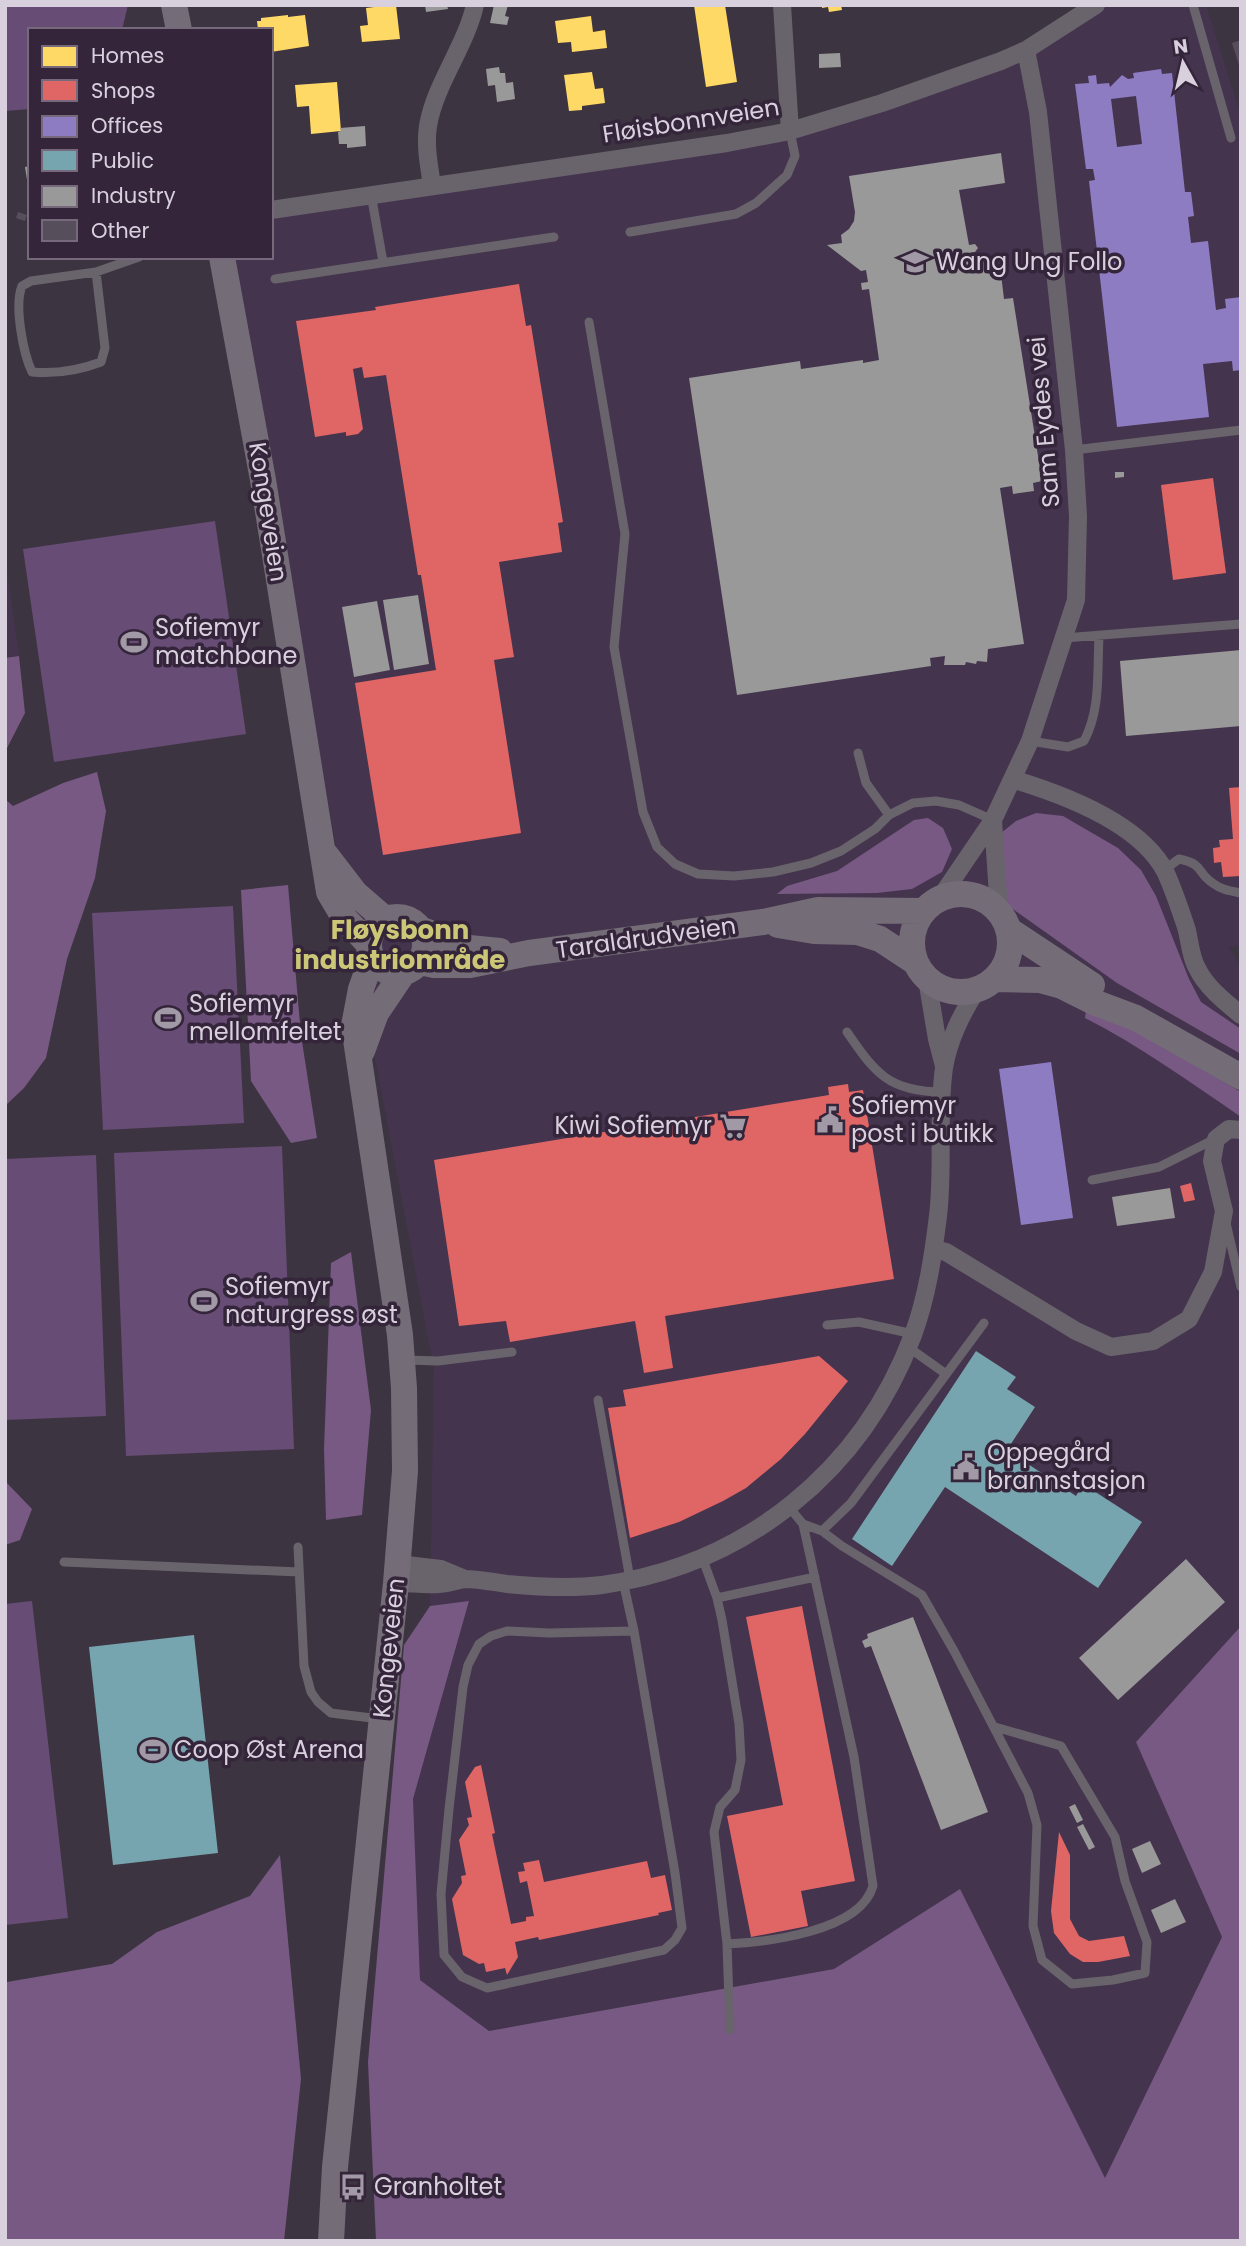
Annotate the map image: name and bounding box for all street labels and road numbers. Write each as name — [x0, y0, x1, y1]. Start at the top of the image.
street label: Fløisbonnveien — [600, 90, 782, 151]
street label: Sam Eydes vei — [1020, 335, 1067, 509]
street label: Kongeveien — [241, 440, 296, 584]
street label: Taraldrudveien — [554, 909, 738, 966]
street label: Kongeveien — [365, 1576, 412, 1720]

